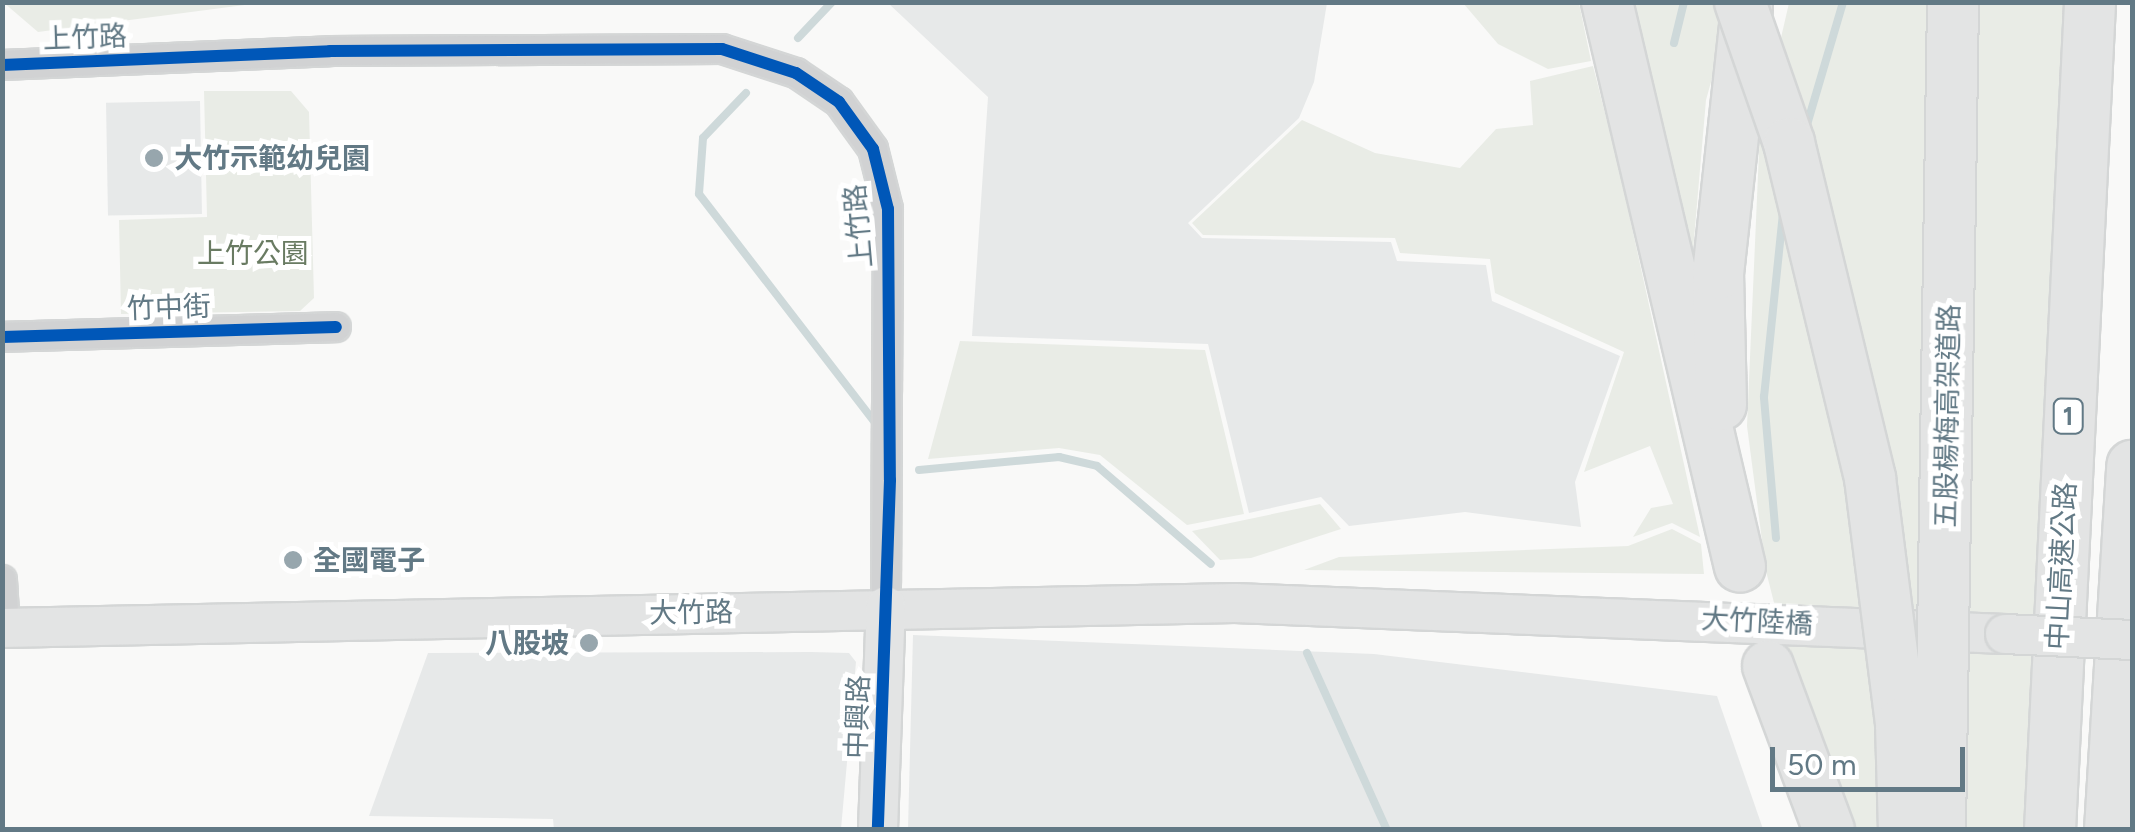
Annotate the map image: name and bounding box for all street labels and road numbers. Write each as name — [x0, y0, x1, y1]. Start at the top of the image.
street label: 上竹路 — [42, 19, 128, 55]
street label: 上竹路 — [838, 183, 878, 269]
street label: 竹中街 — [126, 289, 212, 325]
street label: 五股楊梅高架道路 — [1928, 304, 1966, 528]
road number: 1 — [2050, 396, 2086, 436]
street label: 中山高速公路 — [2040, 481, 2082, 651]
street label: 大竹路 — [649, 594, 733, 630]
street label: 大竹陸橋 — [1700, 601, 1814, 641]
street label: 中興路 — [839, 674, 875, 760]

